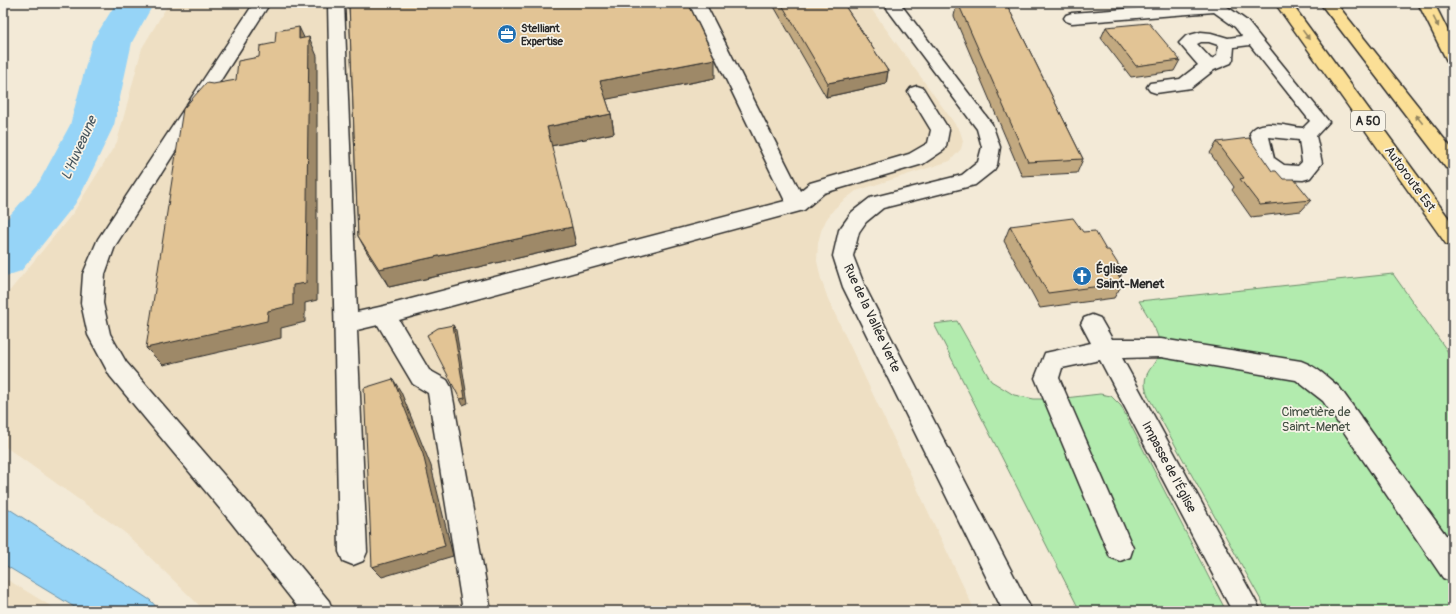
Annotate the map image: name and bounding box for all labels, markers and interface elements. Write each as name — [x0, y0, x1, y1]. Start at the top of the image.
one-way arrow — [1433, 16, 1439, 28]
place label: Stelliant Expertise — [521, 22, 564, 48]
office icon: Stelliant Expertise — [496, 23, 518, 45]
one-way arrow — [1302, 29, 1310, 40]
road number: A 50 — [1351, 111, 1385, 131]
water label: L'Huveaune — [57, 112, 101, 182]
one-way arrow — [1415, 114, 1424, 125]
street label: Autoroute Est — [1381, 143, 1440, 215]
street label: Rue de la Vallée Verte — [840, 261, 904, 375]
place label: Église Saint-Menet — [1096, 261, 1165, 292]
church icon: Église Saint-Menet — [1071, 265, 1093, 287]
park label: Cimetière de Saint-Menet — [1282, 404, 1351, 435]
street label: Impasse de l'Église — [1138, 419, 1200, 516]

